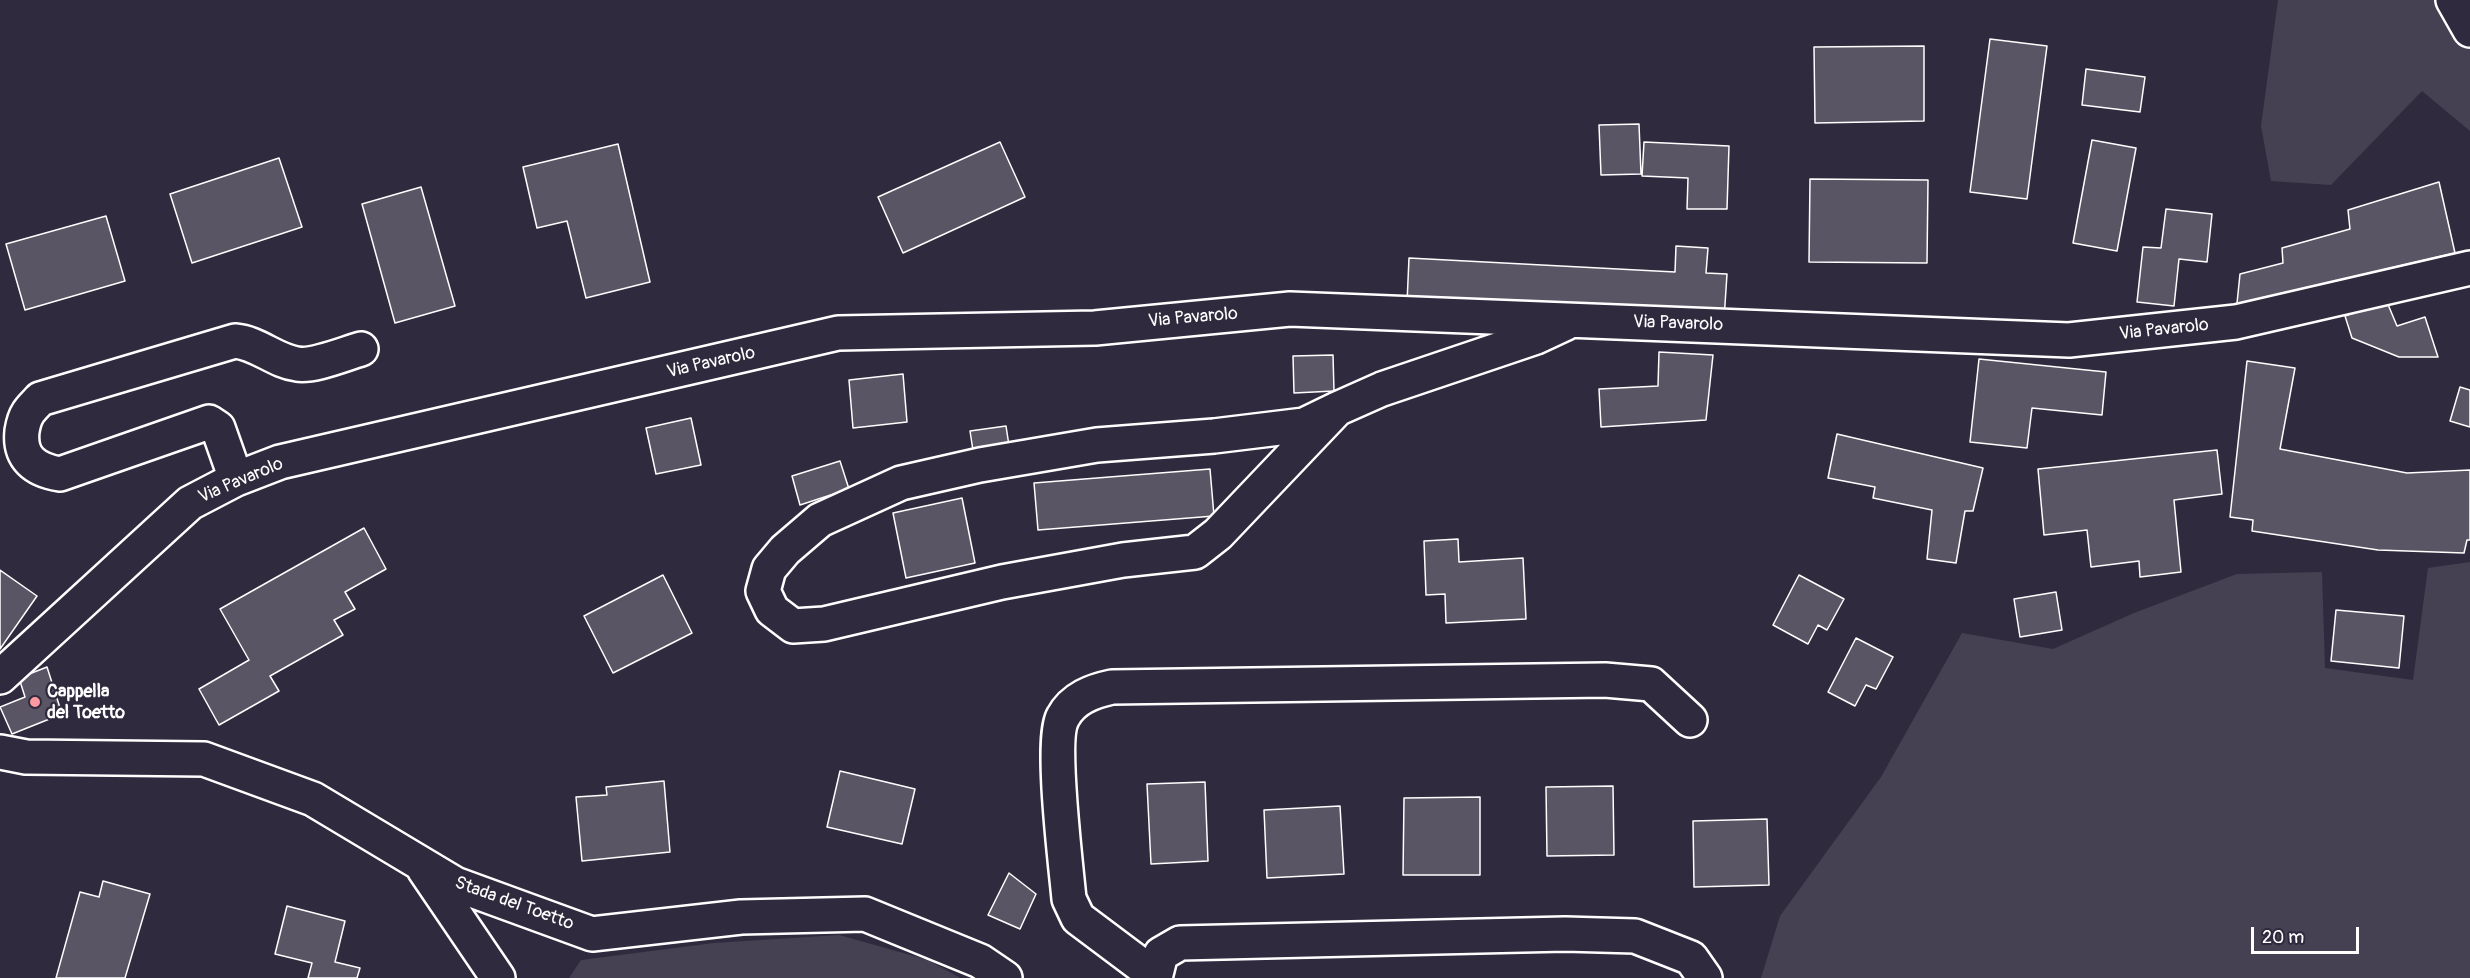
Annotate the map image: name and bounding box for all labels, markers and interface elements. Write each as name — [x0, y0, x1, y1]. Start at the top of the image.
street label: Via Pavarolo — [1147, 303, 1239, 333]
street label: Via Pavarolo — [1633, 312, 1723, 336]
street label: Via Pavarolo — [2118, 315, 2210, 345]
street label: Via Pavarolo — [665, 342, 757, 384]
street label: Via Pavarolo — [195, 453, 287, 509]
place label: Cappella del Toetto — [47, 681, 125, 724]
marker: Cappella del Toetto — [28, 695, 42, 709]
street label: Stada del Toetto — [451, 872, 577, 936]
scale bar — [2254, 915, 2362, 953]
text: 20 m — [2262, 926, 2304, 949]

